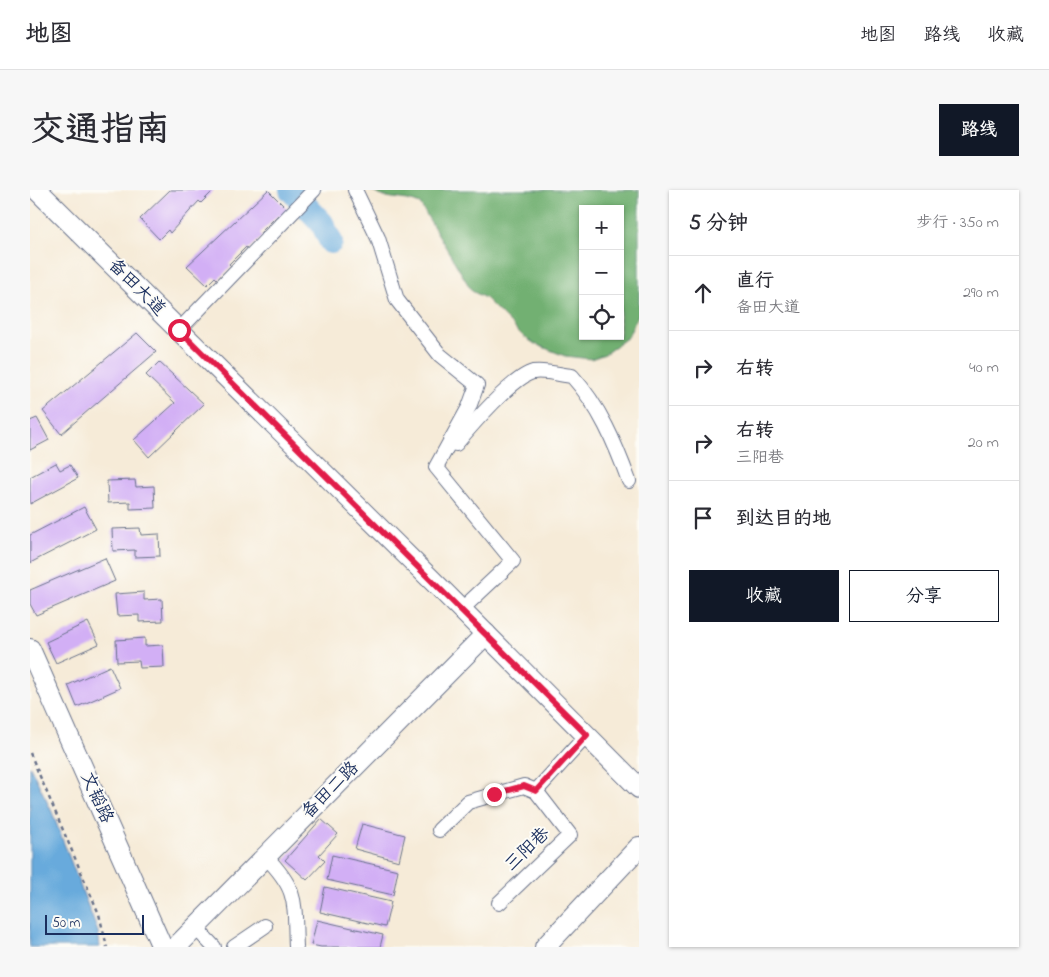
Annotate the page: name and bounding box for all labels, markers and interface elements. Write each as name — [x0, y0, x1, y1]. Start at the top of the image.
text: 地图 — [25, 18, 73, 53]
text: 地图 — [860, 23, 896, 49]
text: 路线 — [924, 23, 960, 49]
text: 收藏 — [988, 23, 1024, 49]
button: 路线 — [939, 104, 1019, 156]
text: 交通指南 — [30, 106, 170, 157]
map controls — [579, 205, 624, 340]
button: + — [579, 205, 624, 250]
text: 5 分钟 — [689, 209, 748, 239]
text: 步行 · 350 m — [917, 211, 999, 235]
button: − — [579, 250, 624, 295]
street label: 备田大道 — [101, 253, 171, 323]
text: 直行 — [736, 268, 774, 295]
icon: ahead — [689, 279, 717, 307]
text: 290 m — [963, 281, 999, 305]
button: locate — [579, 295, 624, 340]
text: 备田大道 — [736, 296, 800, 320]
route start — [168, 319, 191, 342]
icon: right — [689, 354, 717, 382]
text: 右转 — [736, 356, 774, 383]
text: 40 m — [969, 356, 999, 380]
text: 右转 — [736, 418, 774, 445]
icon: right — [689, 429, 717, 457]
text: 20 m — [968, 431, 999, 455]
text: 三阳巷 — [736, 446, 784, 470]
icon: arrive — [689, 504, 717, 532]
text: 到达目的地 — [736, 506, 831, 533]
button: 收藏 — [689, 570, 839, 622]
button: 分享 — [849, 570, 999, 622]
street label: 备田二路 — [296, 756, 366, 826]
street label: 文韬路 — [73, 768, 119, 828]
route end — [483, 783, 506, 806]
street label: 三阳巷 — [500, 822, 556, 878]
scale bar — [45, 912, 144, 935]
text: 50 m — [52, 913, 80, 934]

